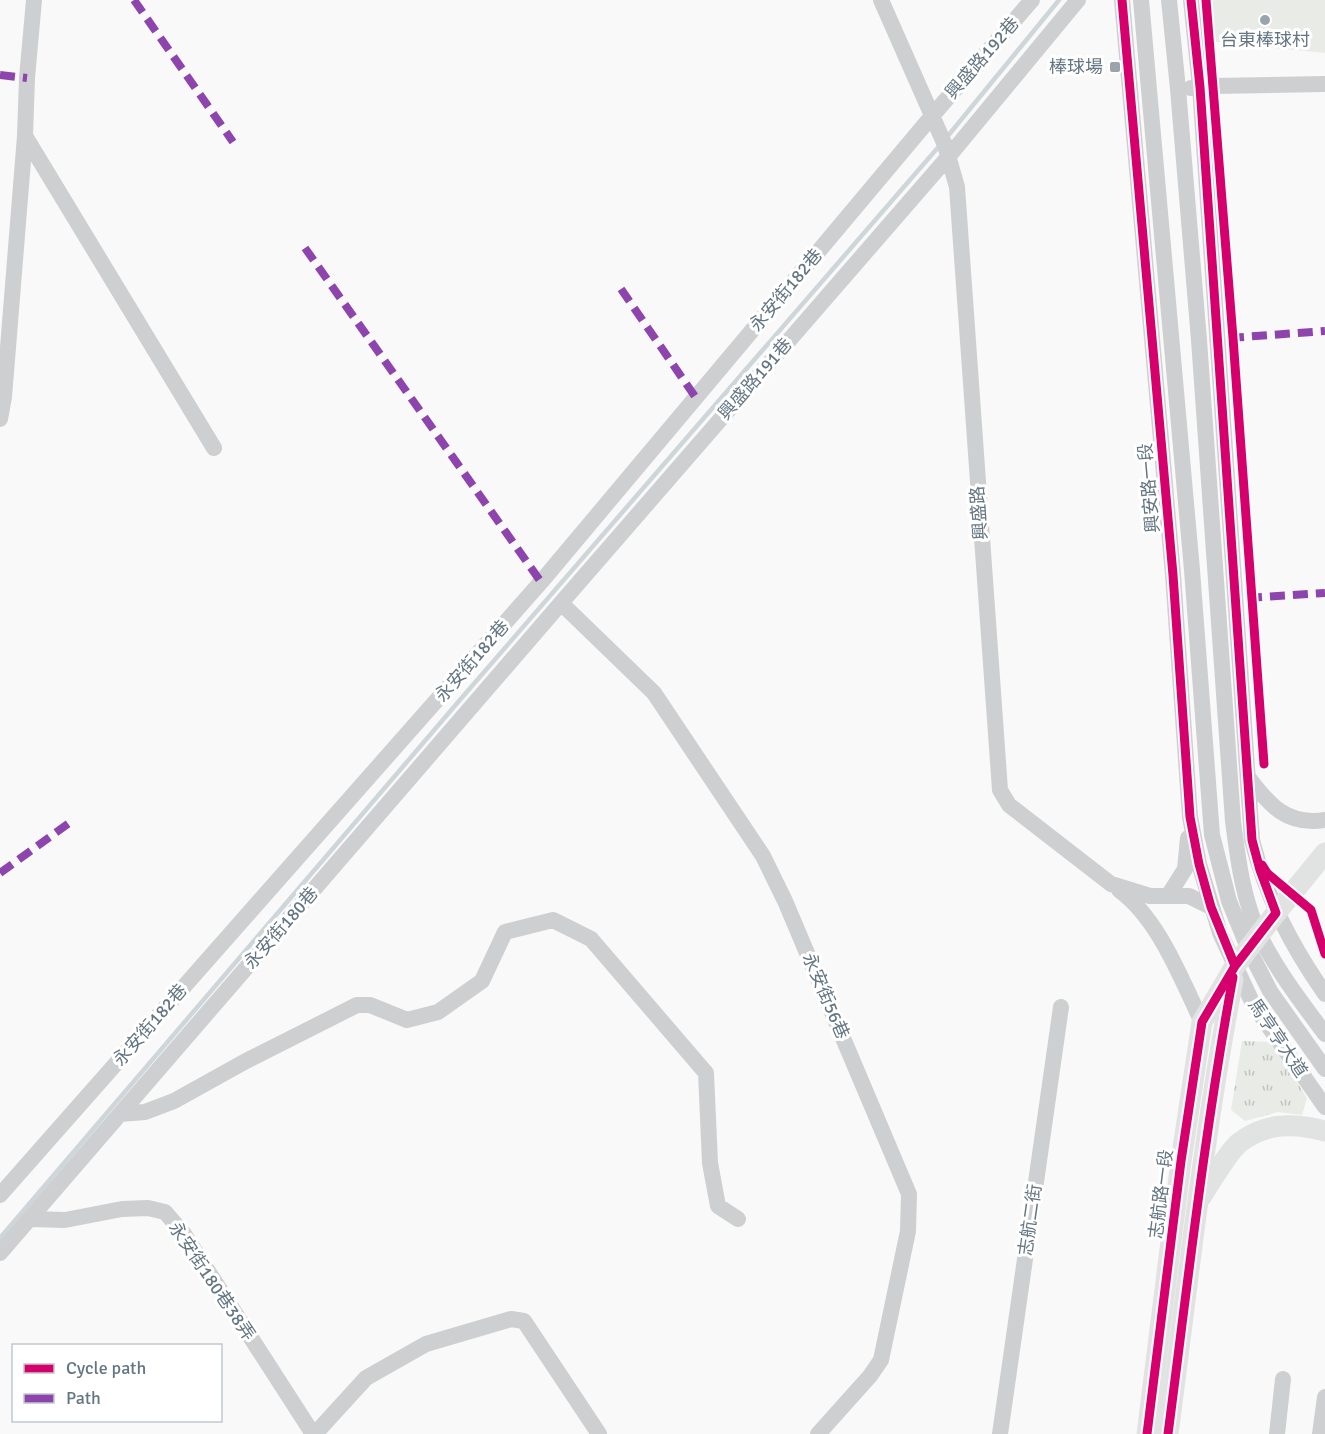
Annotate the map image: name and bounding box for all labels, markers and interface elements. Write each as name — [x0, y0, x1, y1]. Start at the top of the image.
street label: 興盛路192巷 — [941, 13, 1023, 103]
marker: 台東棒球村 — [1258, 13, 1272, 27]
place label: 台東棒球村 — [1220, 29, 1310, 51]
place label: 棒球場 — [1049, 56, 1103, 78]
marker: 棒球場 — [1108, 60, 1122, 74]
street label: 永安街182巷 — [745, 244, 827, 336]
street label: 興盛路191巷 — [714, 334, 796, 424]
street label: 興安路一段 — [1134, 442, 1164, 534]
street label: 興盛路 — [966, 485, 992, 541]
street label: 永安街182巷 — [431, 616, 513, 706]
street label: 永安街180巷 — [240, 883, 322, 973]
street label: 永安街56巷 — [798, 950, 854, 1042]
street label: 永安街182巷 — [109, 980, 191, 1070]
street label: 馬亨亨大道 — [1244, 995, 1312, 1081]
street label: 志航路一段 — [1145, 1148, 1177, 1240]
street label: 志航二街 — [1014, 1183, 1046, 1257]
street label: 永安街180巷38弄 — [164, 1217, 260, 1345]
legend — [12, 1344, 222, 1422]
text: Cycle path — [66, 1357, 146, 1379]
text: Path — [66, 1387, 101, 1409]

